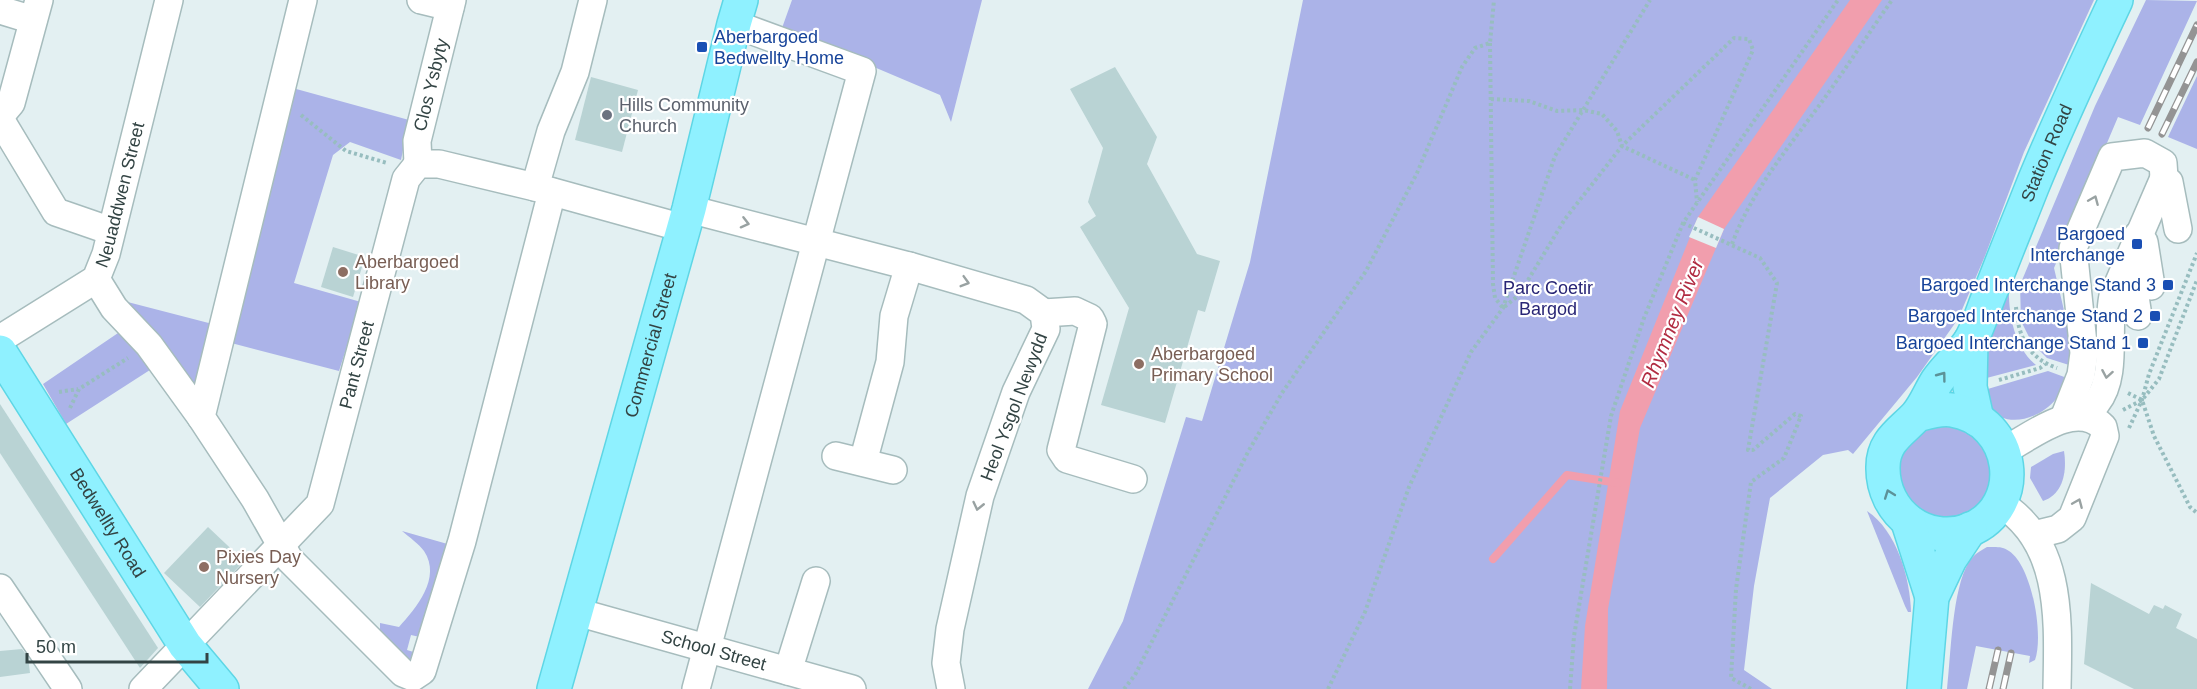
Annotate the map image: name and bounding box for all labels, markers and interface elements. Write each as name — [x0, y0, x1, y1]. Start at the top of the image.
place label: Aberbargoed Bedwellty Home — [714, 27, 844, 68]
street label: Clos Ysbyty — [410, 36, 452, 133]
marker: Aberbargoed Bedwellty Home — [695, 40, 709, 54]
place label: Hills Community Church — [619, 95, 749, 136]
street label: Station Road — [2017, 101, 2076, 205]
marker: Hills Community Church — [600, 108, 614, 122]
street label: Neuaddwen Street — [92, 120, 148, 270]
one-way arrow — [2087, 195, 2099, 206]
one-way arrow — [740, 216, 750, 229]
place label: Bargoed Interchange — [2030, 224, 2125, 265]
marker: Bargoed Interchange — [2130, 237, 2144, 251]
place label: Aberbargoed Library — [355, 252, 459, 293]
water label: Rhymney River — [1636, 254, 1708, 390]
marker: Aberbargoed Library — [336, 265, 350, 279]
street label: Commercial Street — [621, 271, 680, 420]
one-way arrow — [959, 275, 970, 287]
place label: Bargoed Interchange Stand 3 — [1921, 275, 2156, 295]
park label: Parc Coetir Bargod — [1503, 278, 1593, 319]
marker: Bargoed Interchange Stand 3 — [2161, 278, 2175, 292]
place label: Bargoed Interchange Stand 2 — [1908, 306, 2143, 326]
marker: Bargoed Interchange Stand 2 — [2148, 309, 2162, 323]
street label: Pant Street — [336, 319, 378, 411]
street label: Heol Ysgol Newydd — [977, 330, 1051, 484]
place label: Bargoed Interchange Stand 1 — [1896, 333, 2131, 353]
marker: Bargoed Interchange Stand 1 — [2136, 336, 2150, 350]
place label: Aberbargoed Primary School — [1151, 344, 1273, 385]
marker: Aberbargoed Primary School — [1132, 357, 1146, 371]
one-way arrow — [2102, 370, 2114, 379]
one-way arrow — [1934, 372, 1945, 383]
street label: Bedwellty Road — [66, 465, 150, 581]
one-way arrow — [1883, 489, 1896, 499]
one-way arrow — [2071, 499, 2083, 510]
one-way arrow — [972, 500, 985, 510]
place label: Pixies Day Nursery — [216, 547, 301, 588]
marker: Pixies Day Nursery — [197, 560, 211, 574]
scale bar — [27, 626, 207, 664]
street label: School Street — [659, 626, 769, 674]
text: 50 m — [36, 637, 76, 657]

